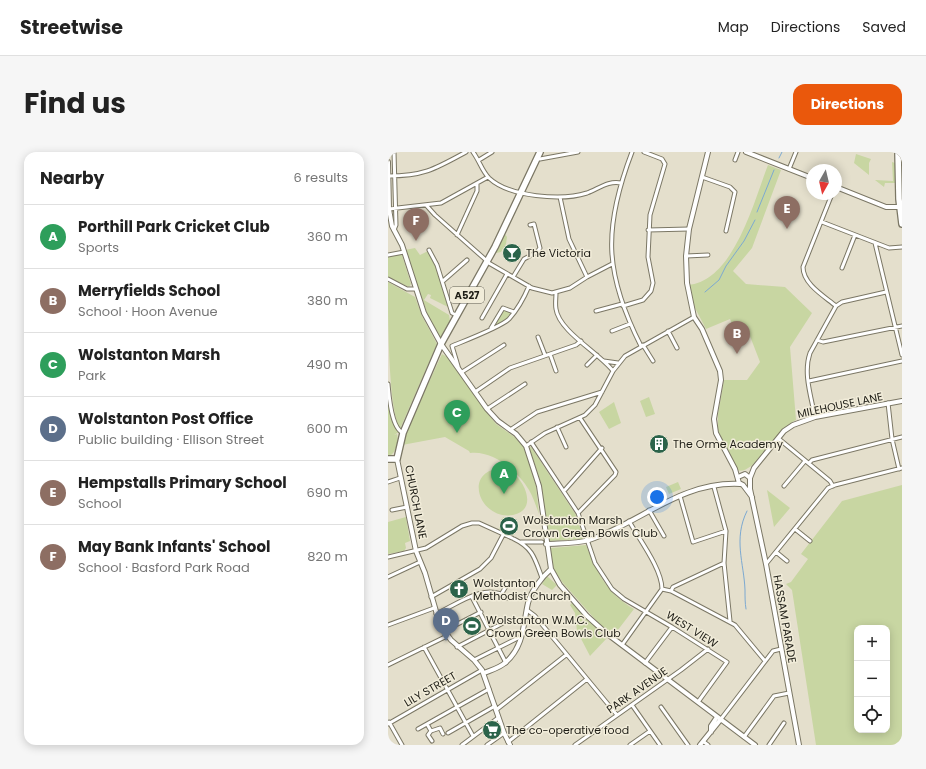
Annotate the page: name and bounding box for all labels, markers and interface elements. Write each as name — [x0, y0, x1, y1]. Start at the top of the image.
text: Streetwise — [20, 14, 123, 41]
text: Map — [718, 17, 749, 37]
text: Directions — [771, 17, 840, 37]
text: Saved — [862, 17, 906, 37]
text: Find us — [24, 84, 126, 123]
button: Directions — [793, 84, 902, 125]
north arrow — [806, 164, 842, 200]
text: Nearby — [40, 166, 104, 190]
text: 6 results — [294, 168, 348, 187]
pin: E — [774, 196, 800, 229]
pin: F — [403, 208, 429, 241]
text: Porthill Park Cricket Club — [78, 216, 270, 237]
text: A — [48, 227, 58, 246]
text: 360 m — [307, 227, 348, 246]
text: Sports — [78, 238, 119, 257]
bar icon: The Victoria — [501, 242, 523, 264]
place label: The Victoria — [526, 245, 591, 261]
text: Merryfields School — [78, 280, 221, 301]
road number: A527 — [450, 287, 484, 303]
text: B — [49, 291, 57, 310]
text: 380 m — [307, 291, 348, 310]
text: School · Hoon Avenue — [78, 302, 218, 321]
pin: B — [724, 321, 750, 354]
text: Wolstanton Marsh — [78, 344, 220, 365]
text: C — [48, 355, 58, 374]
text: 490 m — [307, 355, 348, 374]
text: Park — [78, 366, 106, 385]
street label: MILEHOUSE LANE — [796, 388, 884, 422]
pin: C — [444, 400, 470, 433]
text: Wolstanton Post Office — [78, 408, 253, 429]
text: D — [48, 419, 58, 438]
text: 600 m — [307, 419, 348, 438]
text: Public building · Ellison Street — [78, 430, 264, 449]
building icon: The Orme Academy — [648, 433, 670, 455]
place label: The Orme Academy — [673, 436, 784, 452]
pin: A — [491, 461, 517, 494]
street label: CHURCH LANE — [401, 464, 431, 540]
text: Hempstalls Primary School — [78, 472, 287, 493]
text: E — [49, 483, 57, 502]
text: 690 m — [307, 483, 348, 502]
your location — [647, 487, 667, 507]
text: School — [78, 494, 122, 513]
place label: Wolstanton Marsh Crown Green Bowls Club — [523, 512, 658, 541]
sports icon: Wolstanton Marsh Crown Green Bowls Club — [498, 515, 520, 537]
text: May Bank Infants' School — [78, 536, 270, 557]
text: F — [49, 547, 57, 566]
text: 820 m — [307, 547, 348, 566]
text: School · Basford Park Road — [78, 558, 250, 577]
street label: HASSAM PARADE — [769, 574, 801, 664]
place label: Wolstanton Methodist Church — [473, 575, 571, 604]
church icon: Wolstanton Methodist Church — [448, 578, 470, 600]
street label: WEST VIEW — [663, 607, 721, 651]
pin: D — [433, 608, 459, 641]
place label: Wolstanton W.M.C. Crown Green Bowls Club — [486, 612, 621, 641]
sports icon: Wolstanton W.M.C. Crown Green Bowls Club — [461, 615, 483, 637]
map controls — [854, 625, 890, 733]
button: + — [854, 625, 890, 661]
button: − — [854, 661, 890, 697]
street label: PARK AVENUE — [603, 663, 671, 717]
street label: LILY STREET — [401, 668, 459, 710]
button: locate — [854, 697, 890, 733]
supermarket icon: The co-operative food — [481, 719, 503, 741]
place label: The co-operative food — [506, 722, 629, 738]

